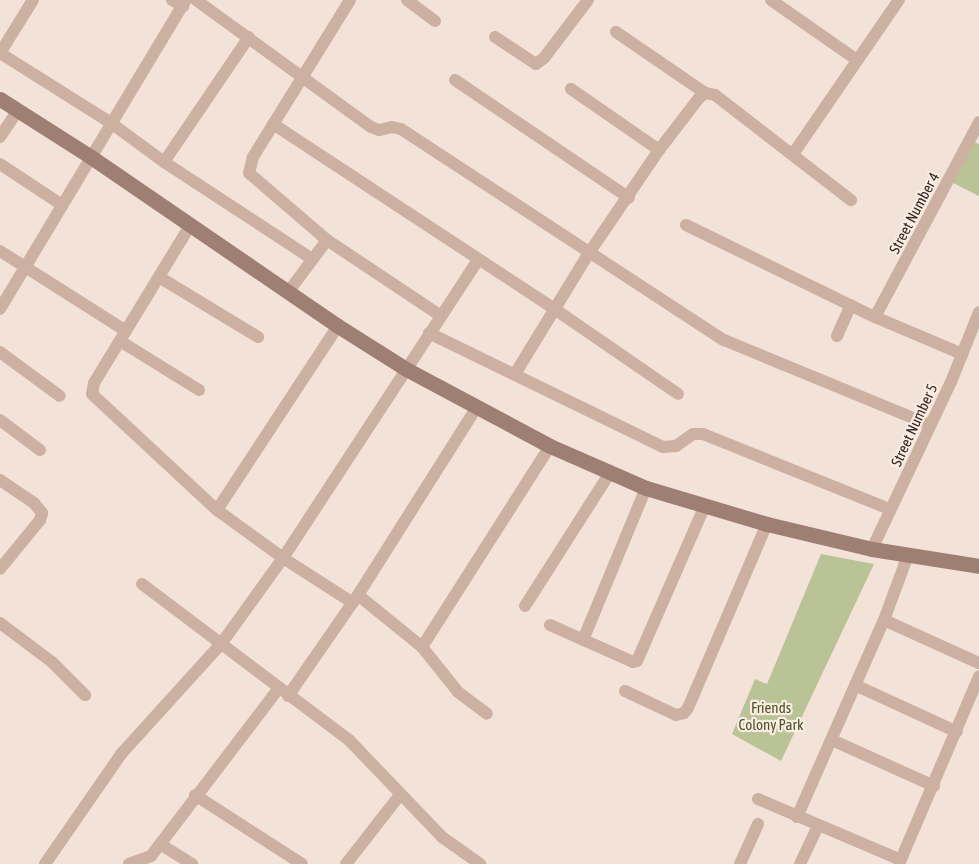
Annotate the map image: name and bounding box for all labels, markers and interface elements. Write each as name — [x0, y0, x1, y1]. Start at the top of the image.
street label: Street Number 4 — [885, 169, 943, 257]
street label: Street Number 5 — [887, 381, 941, 469]
park label: Friends Colony Park — [738, 698, 804, 733]

